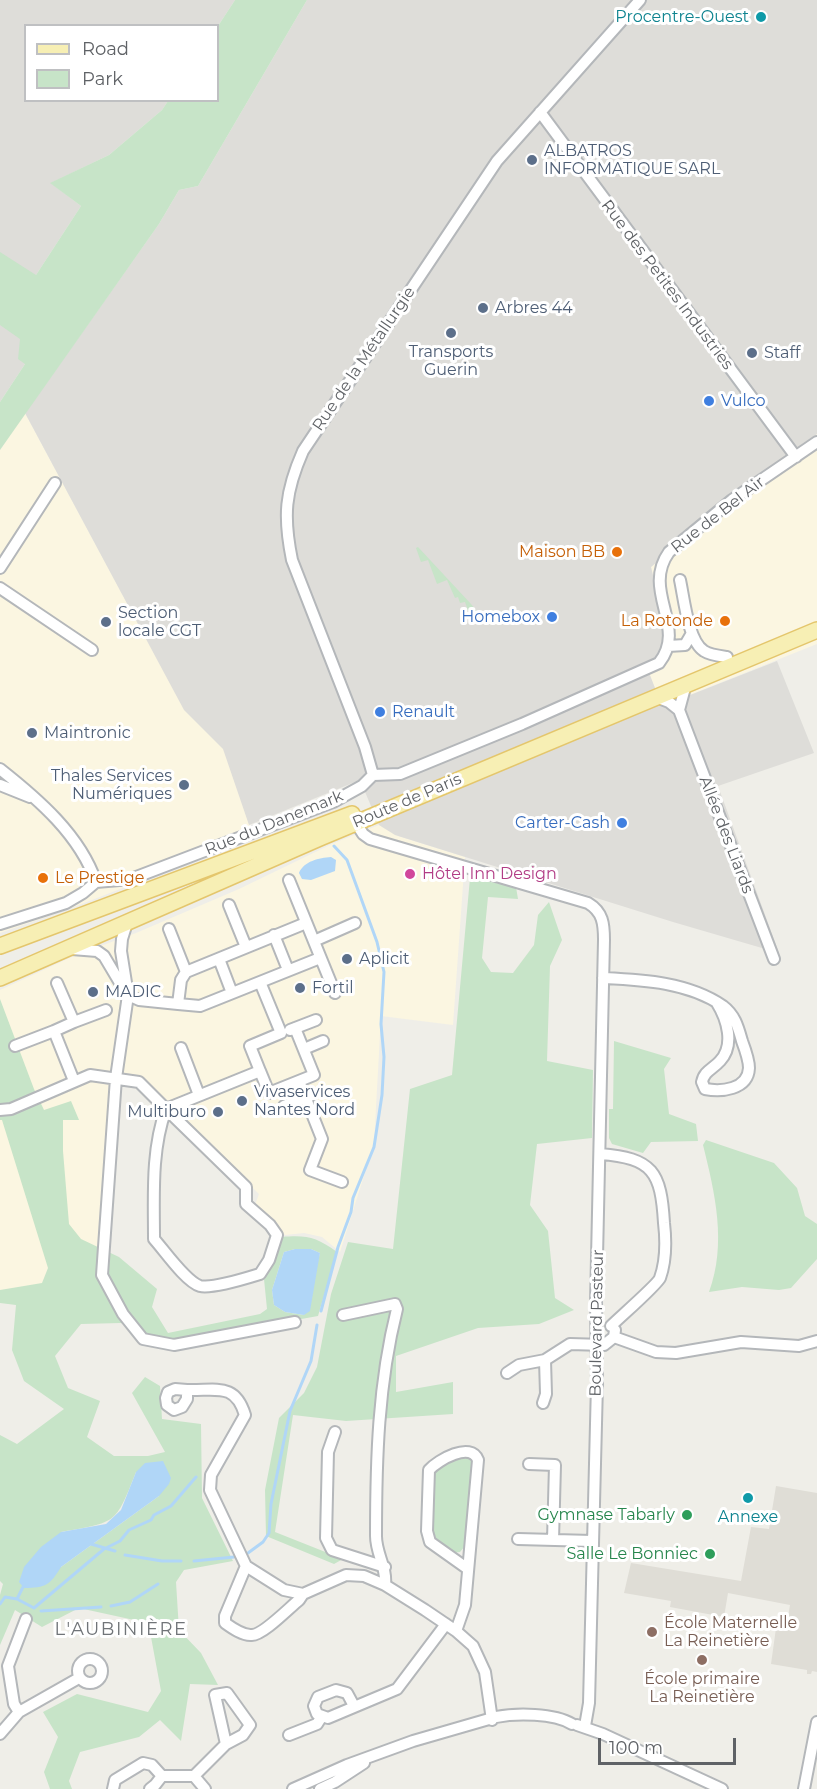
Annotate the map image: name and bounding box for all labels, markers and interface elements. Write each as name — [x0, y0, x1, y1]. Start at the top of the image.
place label: Procentre-Ouest — [615, 7, 749, 27]
marker: Procentre-Ouest — [754, 10, 768, 24]
legend — [24, 24, 219, 102]
text: Road — [82, 38, 129, 60]
text: Park — [82, 68, 123, 90]
place label: ALBATROS INFORMATIQUE SARL — [544, 141, 720, 179]
marker: ALBATROS INFORMATIQUE SARL — [525, 153, 539, 167]
street label: Rue des Petites Industries — [597, 196, 737, 374]
street label: Rue de la Métallurgie — [309, 283, 419, 435]
place label: Arbres 44 — [495, 298, 573, 318]
marker: Arbres 44 — [476, 301, 490, 315]
marker: Transports Guerin — [444, 326, 458, 340]
place label: Transports Guerin — [409, 342, 493, 380]
place label: Staff — [764, 343, 800, 363]
marker: Staff — [745, 346, 759, 360]
place label: Vulco — [721, 391, 766, 411]
marker: Vulco — [702, 394, 716, 408]
street label: Rue de Bel Air — [667, 473, 769, 557]
place label: Maison BB — [519, 542, 605, 562]
marker: Maison BB — [610, 545, 624, 559]
place label: Section locale CGT — [118, 603, 201, 641]
place label: Homebox — [461, 607, 540, 627]
marker: Homebox — [545, 610, 559, 624]
place label: La Rotonde — [621, 611, 713, 631]
marker: La Rotonde — [718, 614, 732, 628]
marker: Section locale CGT — [99, 615, 113, 629]
place label: Renault — [392, 702, 455, 722]
marker: Renault — [373, 705, 387, 719]
place label: Maintronic — [44, 723, 131, 743]
marker: Maintronic — [25, 726, 39, 740]
place label: Thales Services Numériques — [51, 766, 172, 804]
street label: Route de Paris — [350, 769, 464, 833]
street label: Allée des Liards — [695, 774, 757, 896]
marker: Thales Services Numériques — [177, 778, 191, 792]
street label: Rue du Danemark — [202, 786, 346, 860]
place label: Carter-Cash — [515, 813, 610, 833]
marker: Carter-Cash — [615, 816, 629, 830]
place label: Hôtel Inn Design — [422, 864, 557, 884]
marker: Hôtel Inn Design — [403, 867, 417, 881]
place label: Le Prestige — [55, 868, 144, 888]
marker: Le Prestige — [36, 871, 50, 885]
place label: Aplicit — [359, 949, 409, 969]
marker: Aplicit — [340, 952, 354, 966]
place label: Fortil — [312, 978, 354, 998]
marker: Fortil — [293, 981, 307, 995]
place label: MADIC — [105, 982, 161, 1002]
marker: MADIC — [86, 985, 100, 999]
place label: Vivaservices Nantes Nord — [254, 1082, 355, 1120]
marker: Vivaservices Nantes Nord — [235, 1094, 249, 1108]
place label: Multiburo — [127, 1102, 206, 1122]
marker: Multiburo — [211, 1105, 225, 1119]
street label: Boulevard Pasteur — [586, 1249, 608, 1397]
marker: Annexe — [741, 1491, 755, 1505]
place label: Gymnase Tabarly — [537, 1505, 675, 1525]
place label: Annexe — [718, 1507, 778, 1527]
marker: Gymnase Tabarly — [680, 1508, 694, 1522]
place label: Salle Le Bonniec — [566, 1544, 698, 1564]
marker: Salle Le Bonniec — [703, 1547, 717, 1561]
place label: École Maternelle La Reinetière — [664, 1613, 797, 1651]
district label: L'AUBINIÈRE — [54, 1619, 188, 1641]
marker: École Maternelle La Reinetière — [645, 1625, 659, 1639]
marker: École primaire La Reinetière — [695, 1653, 709, 1667]
place label: École primaire La Reinetière — [644, 1669, 760, 1707]
scale bar — [601, 1726, 739, 1764]
text: 100 m — [609, 1737, 663, 1759]

